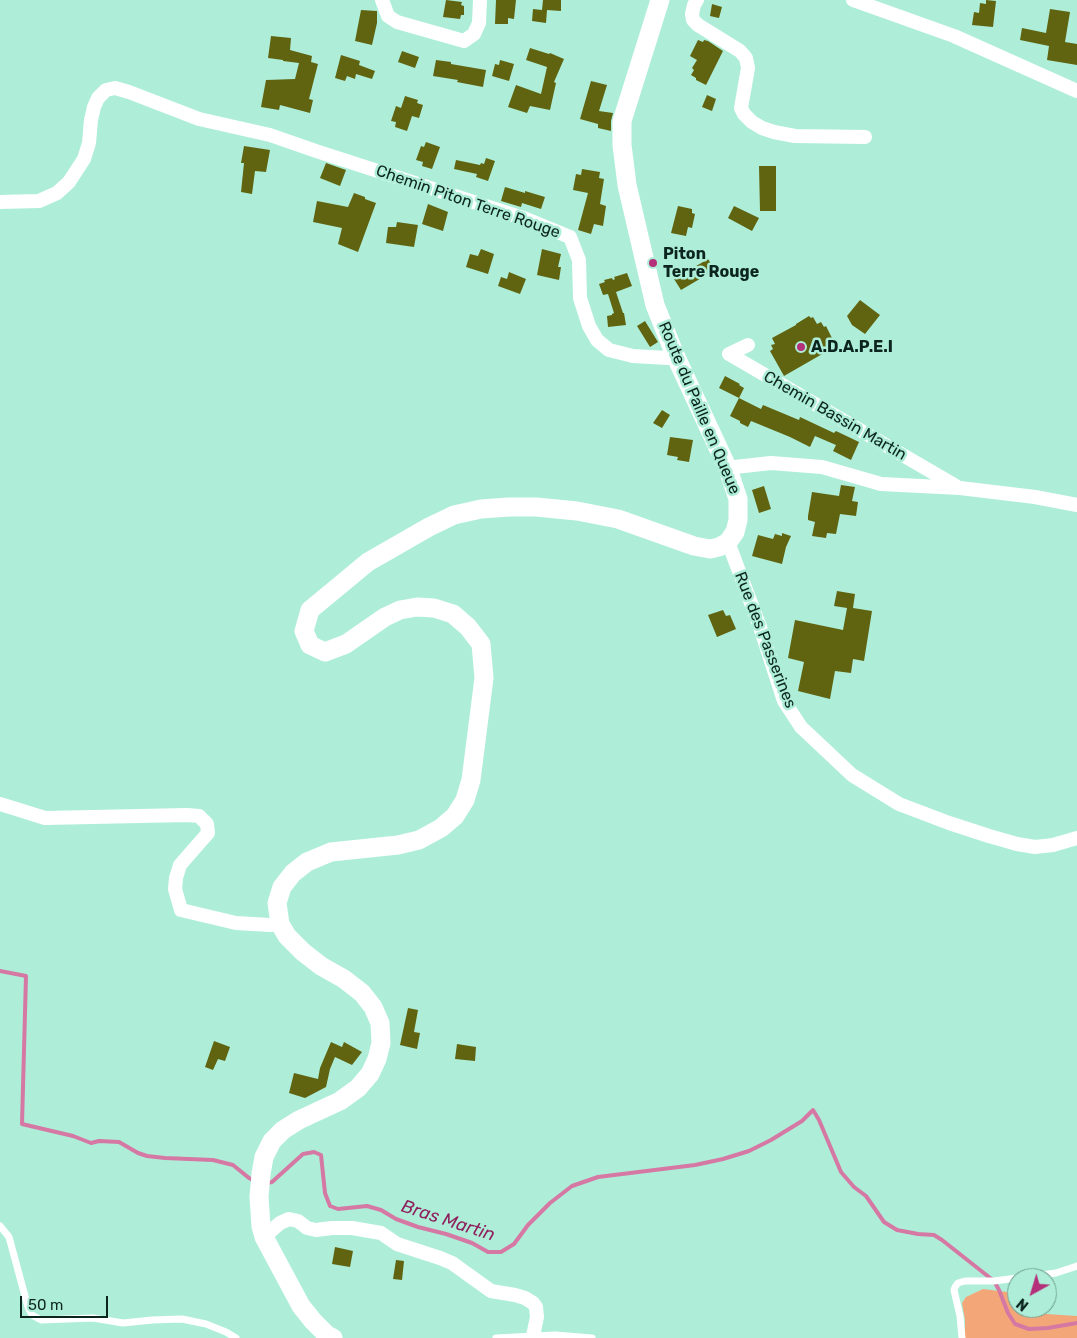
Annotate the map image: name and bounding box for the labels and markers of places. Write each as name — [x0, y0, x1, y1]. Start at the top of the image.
place label: Piton Terre Rouge — [663, 244, 759, 282]
marker: Piton Terre Rouge — [647, 257, 659, 269]
place label: A.D.A.P.E.I — [811, 337, 893, 357]
marker: A.D.A.P.E.I — [795, 341, 807, 353]

